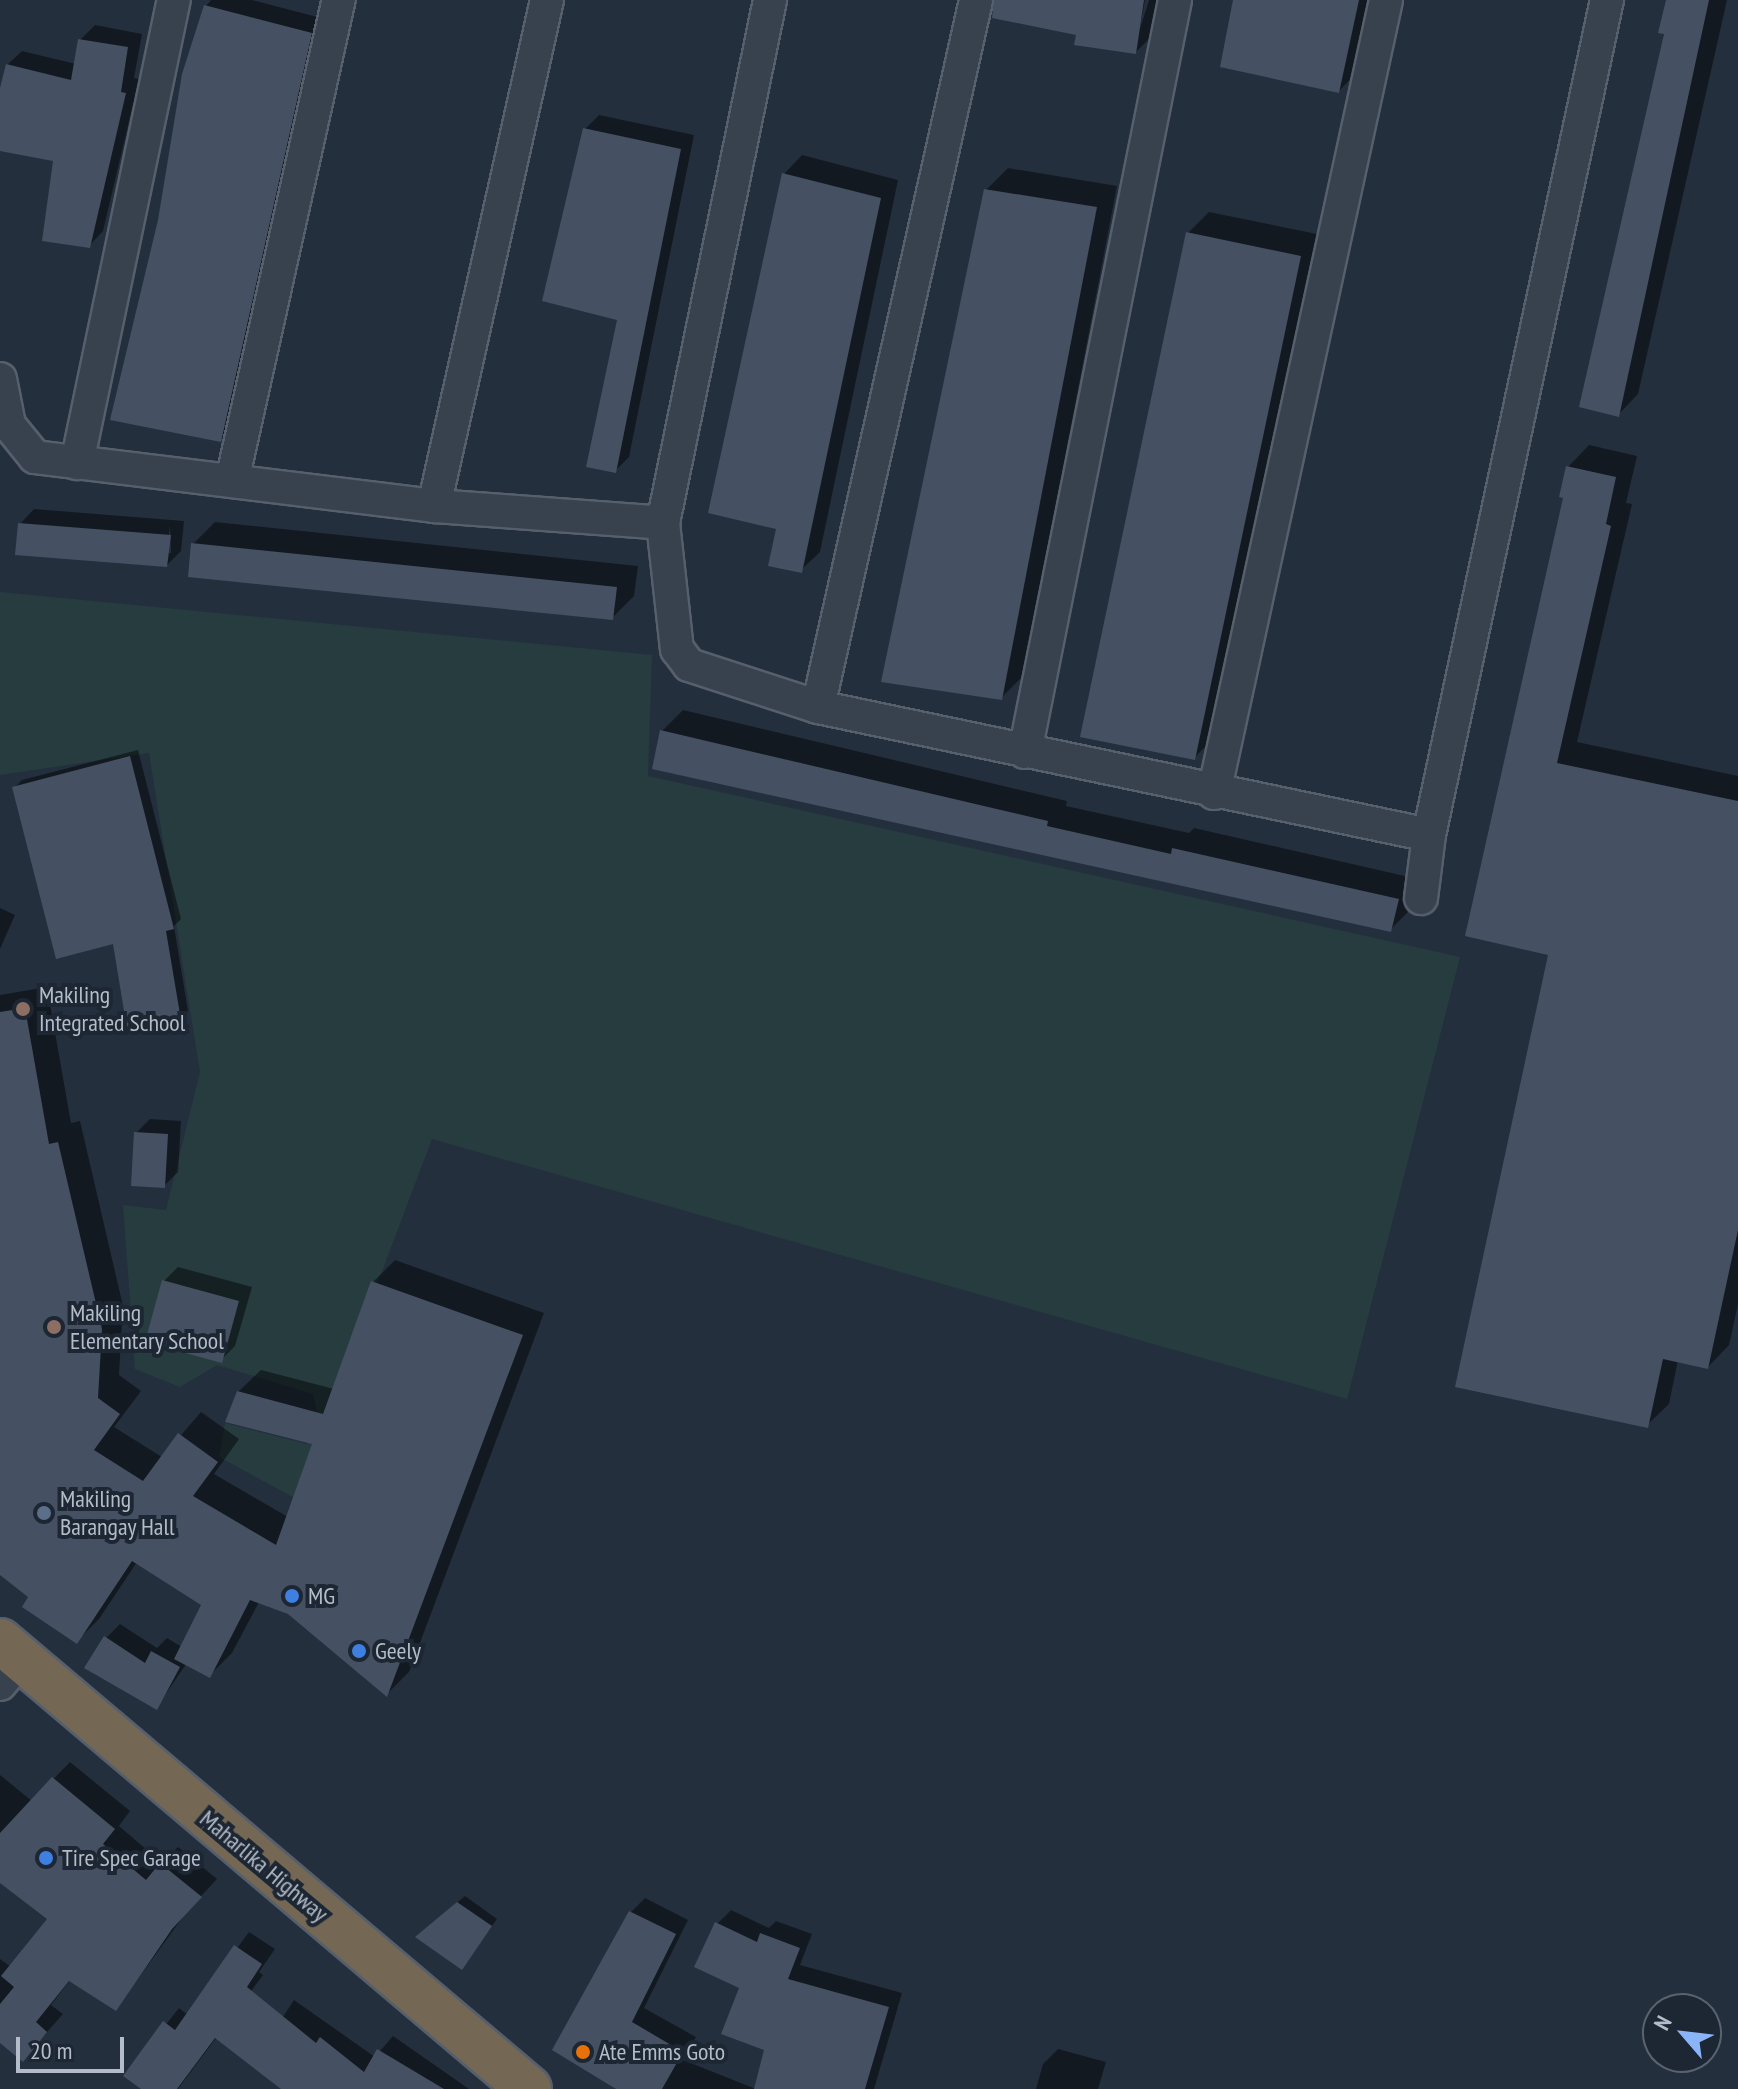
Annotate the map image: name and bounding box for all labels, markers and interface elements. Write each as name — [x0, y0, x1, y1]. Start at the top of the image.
place label: Makiling Integrated School — [39, 981, 185, 1037]
marker: Makiling Integrated School — [14, 1000, 32, 1018]
place label: Makiling Elementary School — [70, 1299, 224, 1355]
marker: Makiling Elementary School — [45, 1318, 63, 1336]
place label: Makiling Barangay Hall — [60, 1485, 175, 1541]
marker: Makiling Barangay Hall — [35, 1504, 53, 1522]
place label: MG — [308, 1582, 335, 1610]
marker: MG — [283, 1587, 301, 1605]
place label: Geely — [375, 1637, 421, 1665]
marker: Geely — [350, 1642, 368, 1660]
street label: Maharlika Highway — [194, 1804, 334, 1928]
place label: Tire Spec Garage — [62, 1844, 201, 1872]
marker: Tire Spec Garage — [37, 1849, 55, 1867]
north arrow — [1642, 1993, 1722, 2073]
text: N — [1647, 2011, 1678, 2035]
scale bar — [20, 2021, 128, 2071]
text: 20 m — [30, 2035, 72, 2066]
place label: Ate Emms Goto — [599, 2038, 725, 2066]
marker: Ate Emms Goto — [574, 2043, 592, 2061]

